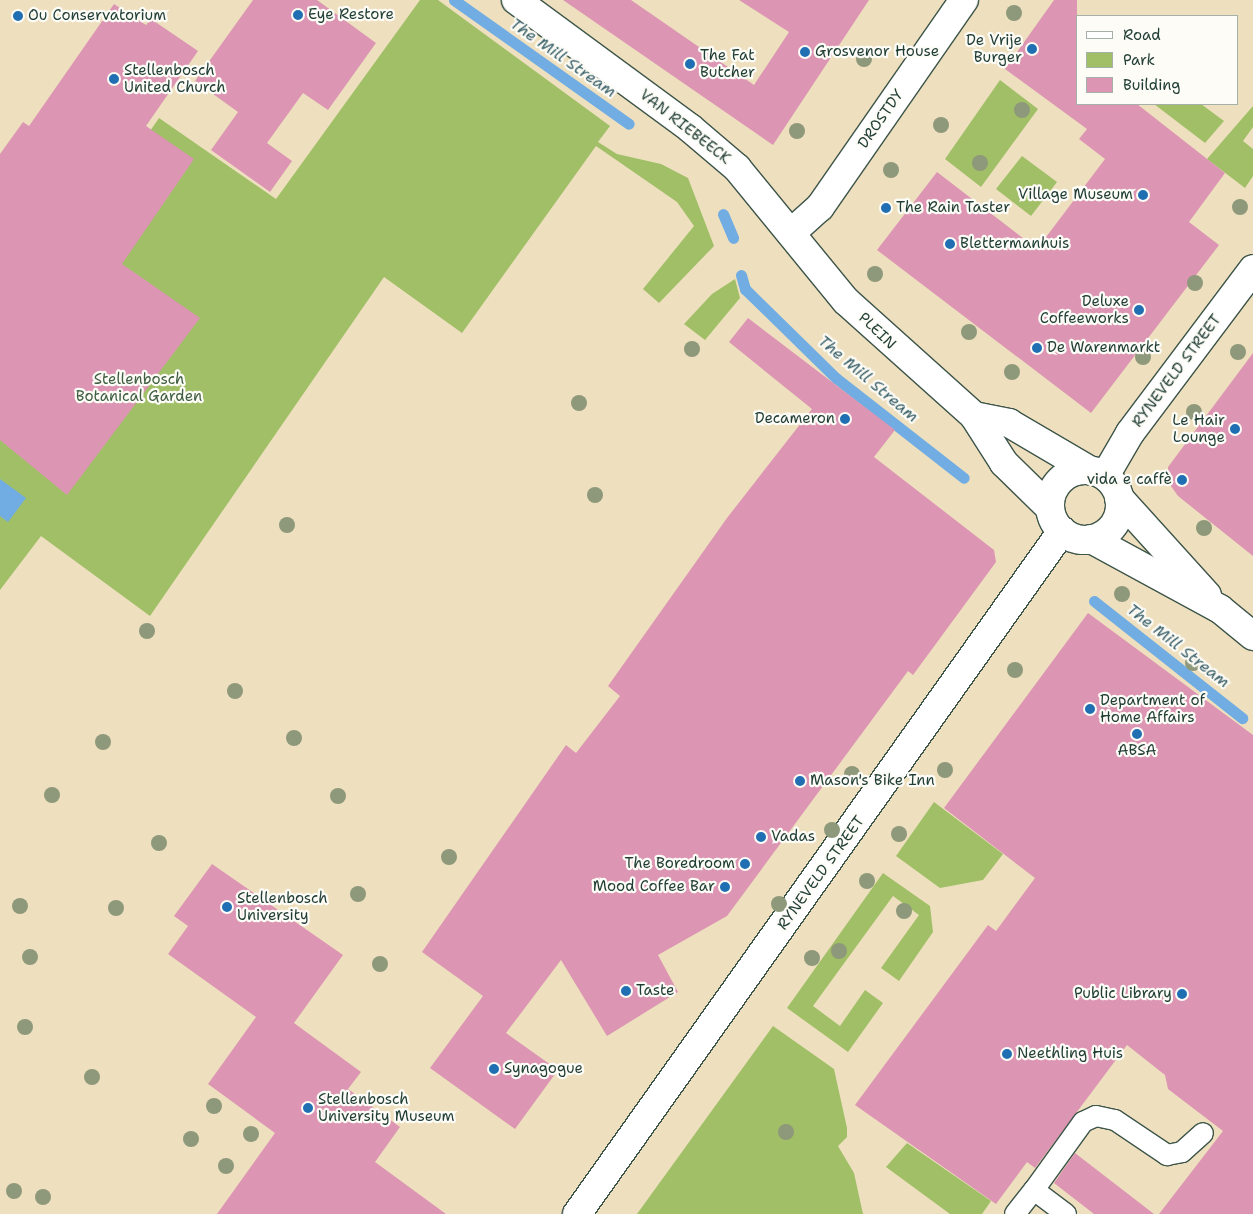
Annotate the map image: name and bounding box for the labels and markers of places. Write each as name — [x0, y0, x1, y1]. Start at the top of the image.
place label: Eye Restore — [308, 6, 394, 24]
place label: Ou Conservatorium — [28, 7, 166, 25]
marker: Eye Restore — [292, 9, 304, 21]
marker: Ou Conservatorium — [12, 10, 24, 22]
place label: De Vrije Burger — [966, 31, 1022, 66]
place label: Grosvenor House — [815, 43, 939, 61]
marker: De Vrije Burger — [1026, 43, 1038, 55]
place label: The Fat Butcher — [700, 46, 755, 81]
marker: Grosvenor House — [799, 46, 811, 58]
marker: The Fat Butcher — [684, 58, 696, 70]
place label: Stellenbosch United Church — [124, 61, 226, 96]
marker: Stellenbosch United Church — [108, 73, 120, 85]
place label: Village Museum — [1018, 186, 1133, 204]
marker: Village Museum — [1137, 189, 1149, 201]
place label: The Rain Taster — [896, 199, 1010, 217]
marker: The Rain Taster — [880, 202, 892, 214]
place label: Blettermanhuis — [960, 235, 1069, 253]
marker: Blettermanhuis — [944, 238, 956, 250]
place label: Deluxe Coffeeworks — [1040, 292, 1129, 327]
marker: Deluxe Coffeeworks — [1133, 304, 1145, 316]
place label: De Warenmarkt — [1047, 339, 1160, 357]
marker: De Warenmarkt — [1031, 342, 1043, 354]
place label: Decameron — [755, 410, 835, 428]
place label: Le Hair Lounge — [1172, 411, 1225, 446]
marker: Decameron — [839, 413, 851, 425]
marker: Le Hair Lounge — [1229, 423, 1241, 435]
place label: vida e caffè — [1087, 471, 1172, 489]
marker: vida e caffè — [1176, 474, 1188, 486]
place label: Department of Home Affairs — [1100, 691, 1205, 726]
marker: Department of Home Affairs — [1084, 703, 1096, 715]
marker: ABSA — [1131, 728, 1143, 740]
place label: ABSA — [1118, 742, 1156, 760]
place label: Mason's Bike Inn — [810, 772, 935, 790]
marker: Mason's Bike Inn — [794, 775, 806, 787]
place label: Vadas — [771, 828, 815, 846]
marker: Vadas — [755, 831, 767, 843]
place label: The Boredroom — [625, 855, 735, 873]
marker: The Boredroom — [739, 858, 751, 870]
place label: Mood Coffee Bar — [593, 878, 715, 896]
marker: Mood Coffee Bar — [719, 881, 731, 893]
place label: Stellenbosch University — [237, 889, 328, 924]
marker: Stellenbosch University — [221, 901, 233, 913]
place label: Taste — [636, 982, 675, 1000]
marker: Taste — [620, 985, 632, 997]
place label: Public Library — [1074, 985, 1172, 1003]
marker: Public Library — [1176, 988, 1188, 1000]
place label: Neethling Huis — [1017, 1045, 1123, 1063]
marker: Neethling Huis — [1001, 1048, 1013, 1060]
place label: Synagogue — [504, 1060, 583, 1078]
marker: Synagogue — [488, 1063, 500, 1075]
place label: Stellenbosch University Museum — [318, 1090, 455, 1125]
marker: Stellenbosch University Museum — [302, 1102, 314, 1114]

